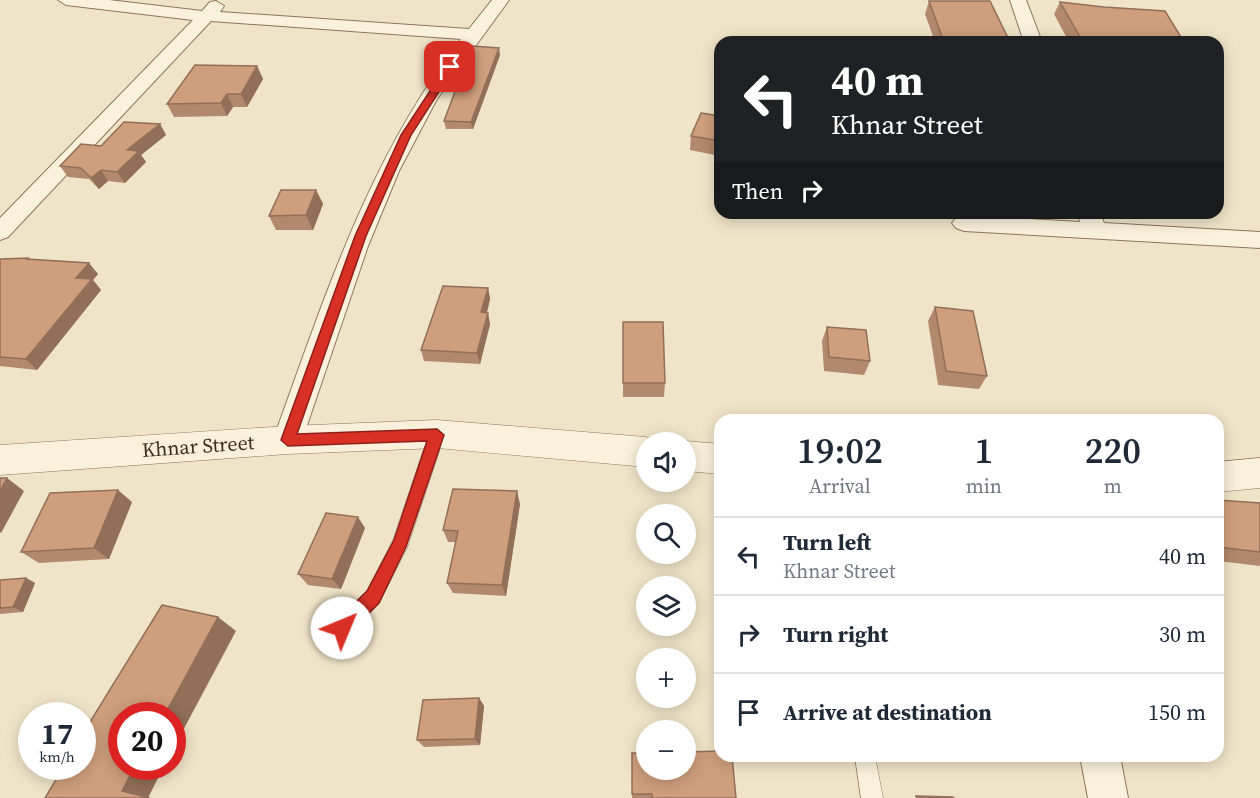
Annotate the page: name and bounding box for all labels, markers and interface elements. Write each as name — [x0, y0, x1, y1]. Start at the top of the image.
pin — [424, 41, 475, 92]
icon: arrive — [433, 50, 466, 83]
text: 40 m — [831, 51, 924, 109]
icon: left — [732, 60, 810, 138]
text: Khnar Street — [831, 106, 983, 143]
icon: right — [795, 174, 828, 207]
text: Then — [732, 176, 783, 206]
text: 19:02 — [797, 426, 883, 475]
text: 1 — [974, 426, 993, 475]
text: 220 — [1085, 426, 1141, 475]
street label: Khnar Street — [141, 428, 256, 464]
map controls — [636, 432, 696, 780]
button: sound — [636, 432, 696, 492]
text: Arrival — [809, 472, 871, 500]
text: min — [966, 472, 1002, 500]
text: m — [1104, 472, 1122, 500]
button: search — [636, 504, 696, 564]
text: Turn left — [783, 527, 871, 557]
icon: left — [732, 540, 765, 573]
text: 40 m — [1159, 541, 1206, 571]
text: Khnar Street — [783, 557, 895, 585]
button: layers — [636, 576, 696, 636]
position arrow — [310, 596, 374, 660]
icon: right — [732, 618, 765, 651]
text: Turn right — [783, 619, 888, 649]
text: 30 m — [1159, 619, 1206, 649]
button: + — [636, 648, 696, 708]
icon: arrive — [732, 696, 765, 729]
text: Arrive at destination — [783, 697, 992, 727]
text: 150 m — [1148, 697, 1206, 727]
speed limit sign: 20 — [108, 702, 186, 780]
text: 17 — [41, 713, 73, 754]
button: − — [636, 720, 696, 780]
text: km/h — [39, 746, 75, 767]

